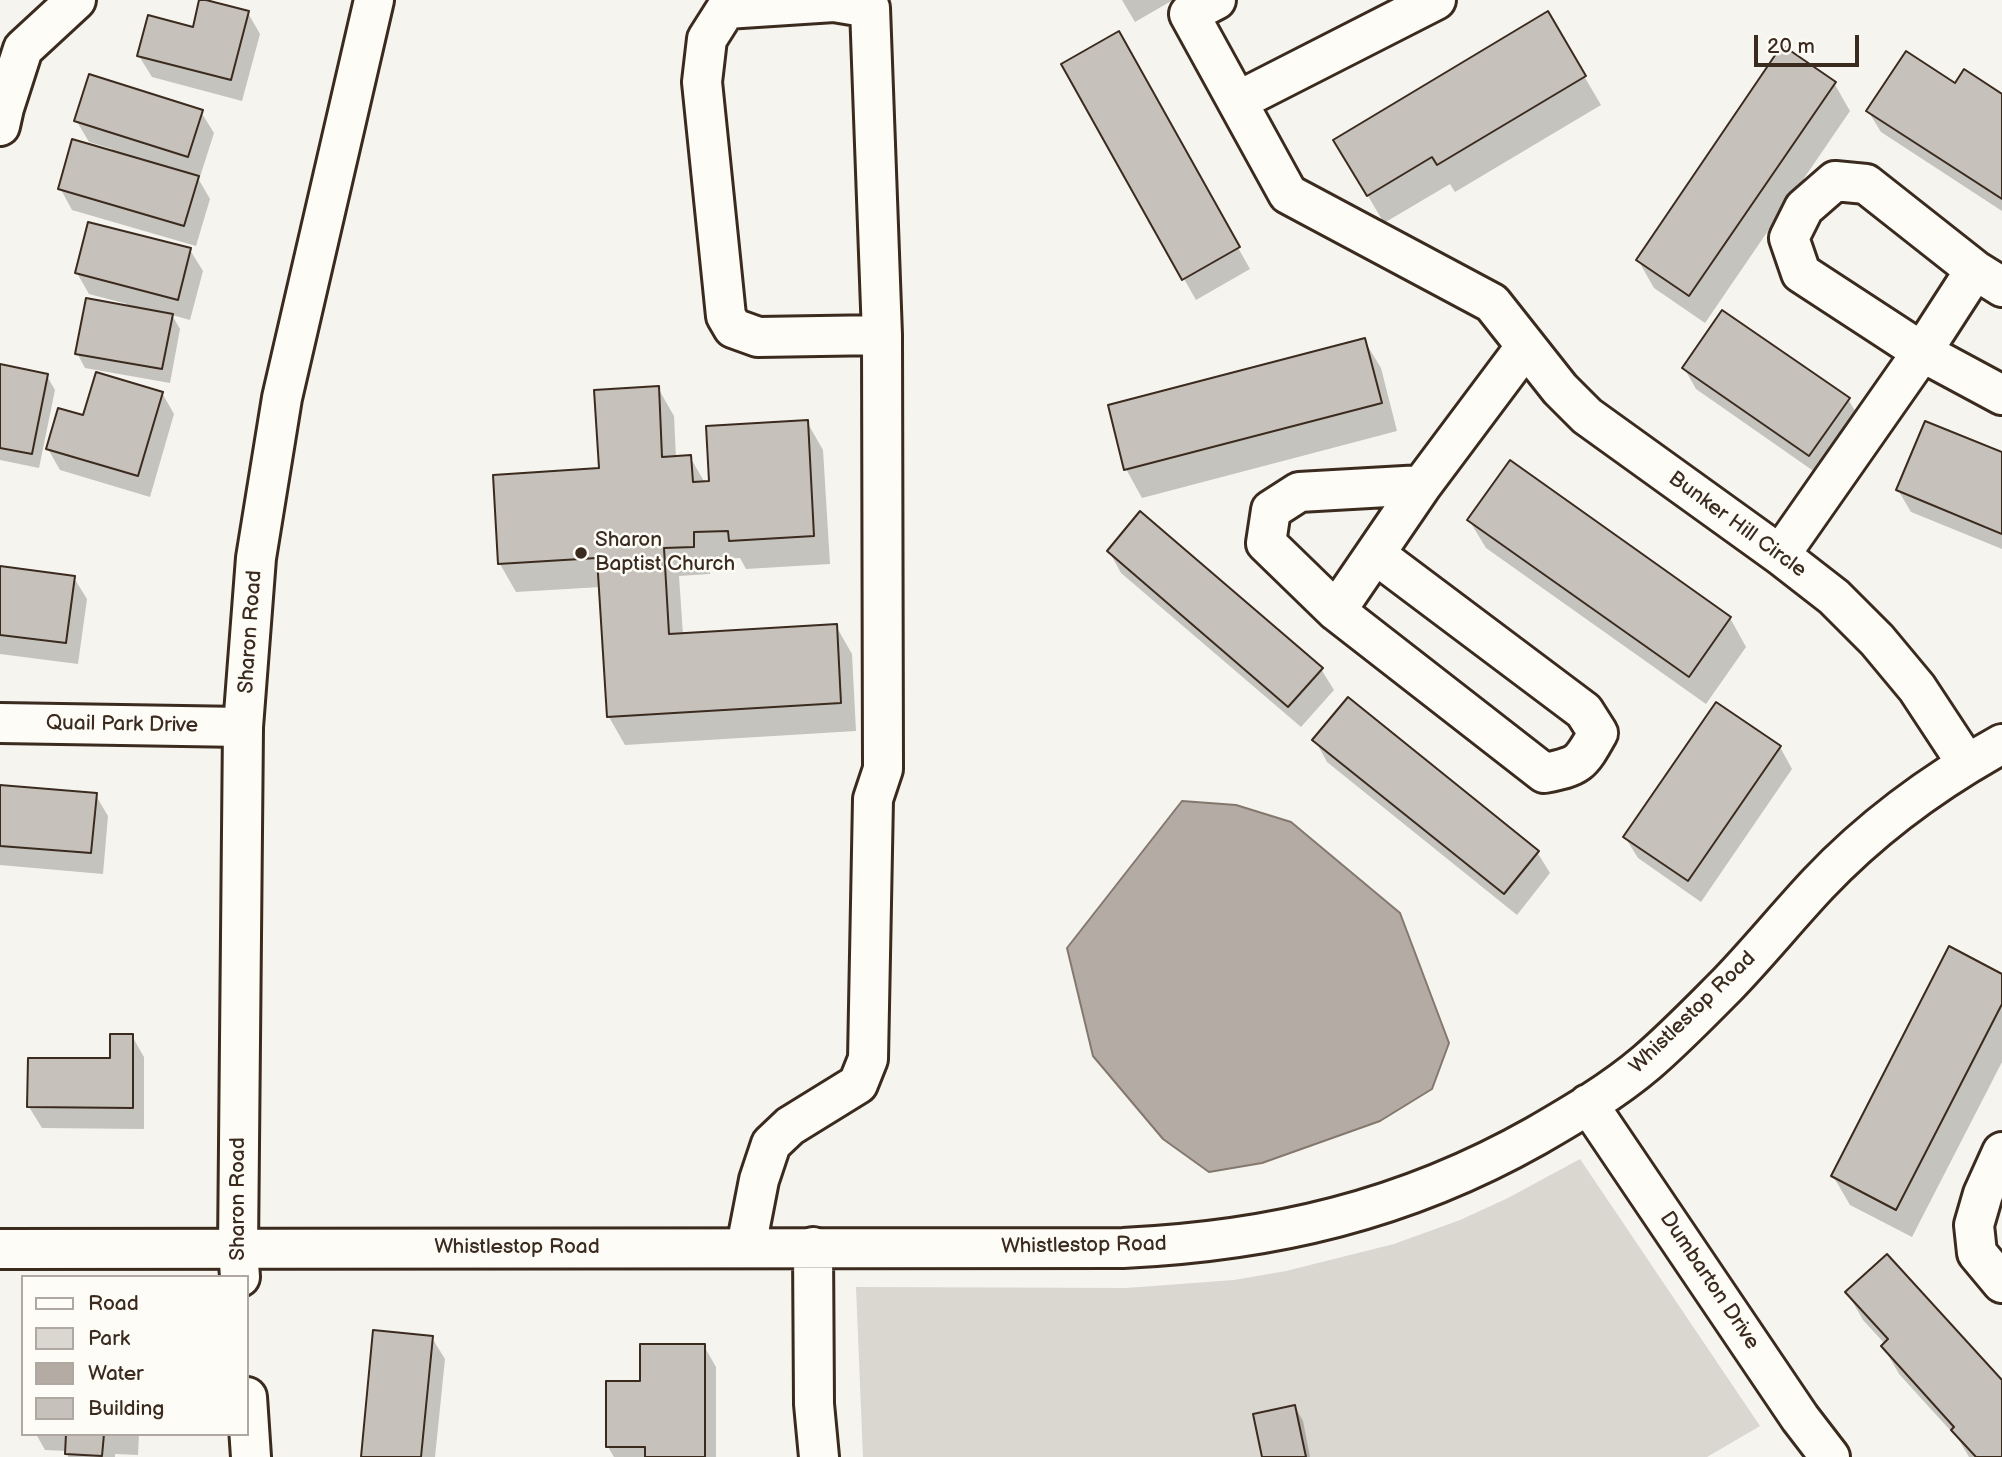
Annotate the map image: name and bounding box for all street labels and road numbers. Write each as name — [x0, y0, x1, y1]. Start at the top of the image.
street label: Bunker Hill Circle — [1663, 467, 1811, 583]
street label: Sharon Road — [234, 569, 268, 695]
street label: Quail Park Drive — [46, 711, 198, 739]
street label: Whistlestop Road — [1625, 946, 1761, 1080]
street label: Sharon Road — [226, 1137, 252, 1261]
street label: Dumbarton Drive — [1654, 1207, 1764, 1355]
street label: Whistlestop Road — [1001, 1232, 1167, 1260]
street label: Whistlestop Road — [434, 1235, 600, 1261]

